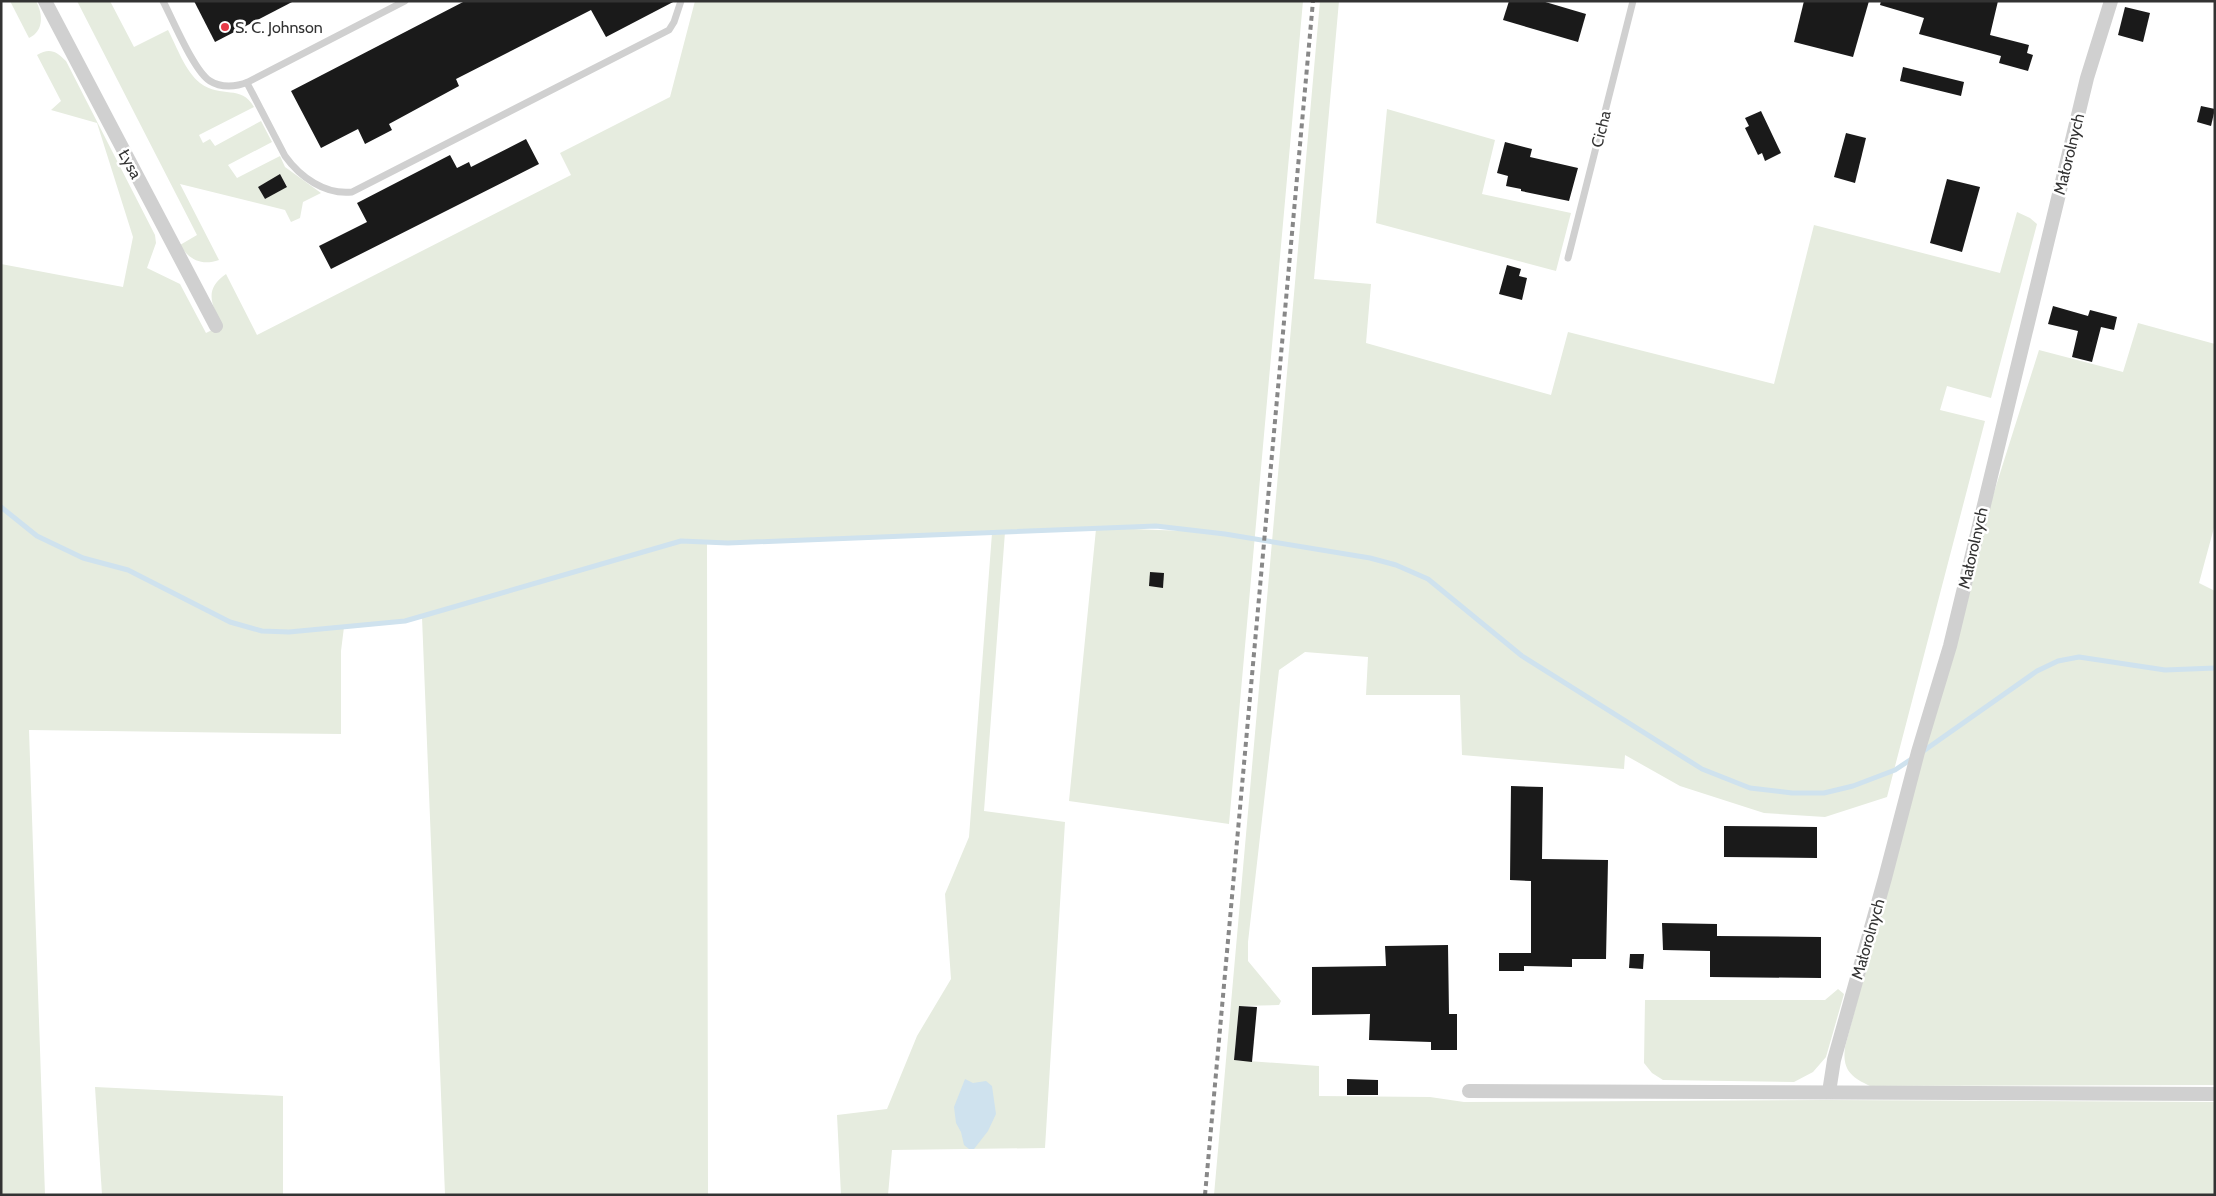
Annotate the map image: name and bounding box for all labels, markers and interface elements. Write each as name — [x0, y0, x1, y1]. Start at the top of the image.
place label: S. C. Johnson — [235, 18, 323, 37]
marker: S. C. Johnson — [219, 21, 231, 33]
street label: Cicha — [1587, 108, 1615, 149]
street label: Małorolnych — [2050, 111, 2088, 197]
street label: Łysa — [114, 146, 146, 182]
street label: Małorolnych — [1954, 505, 1992, 591]
street label: Małorolnych — [1847, 896, 1889, 982]

